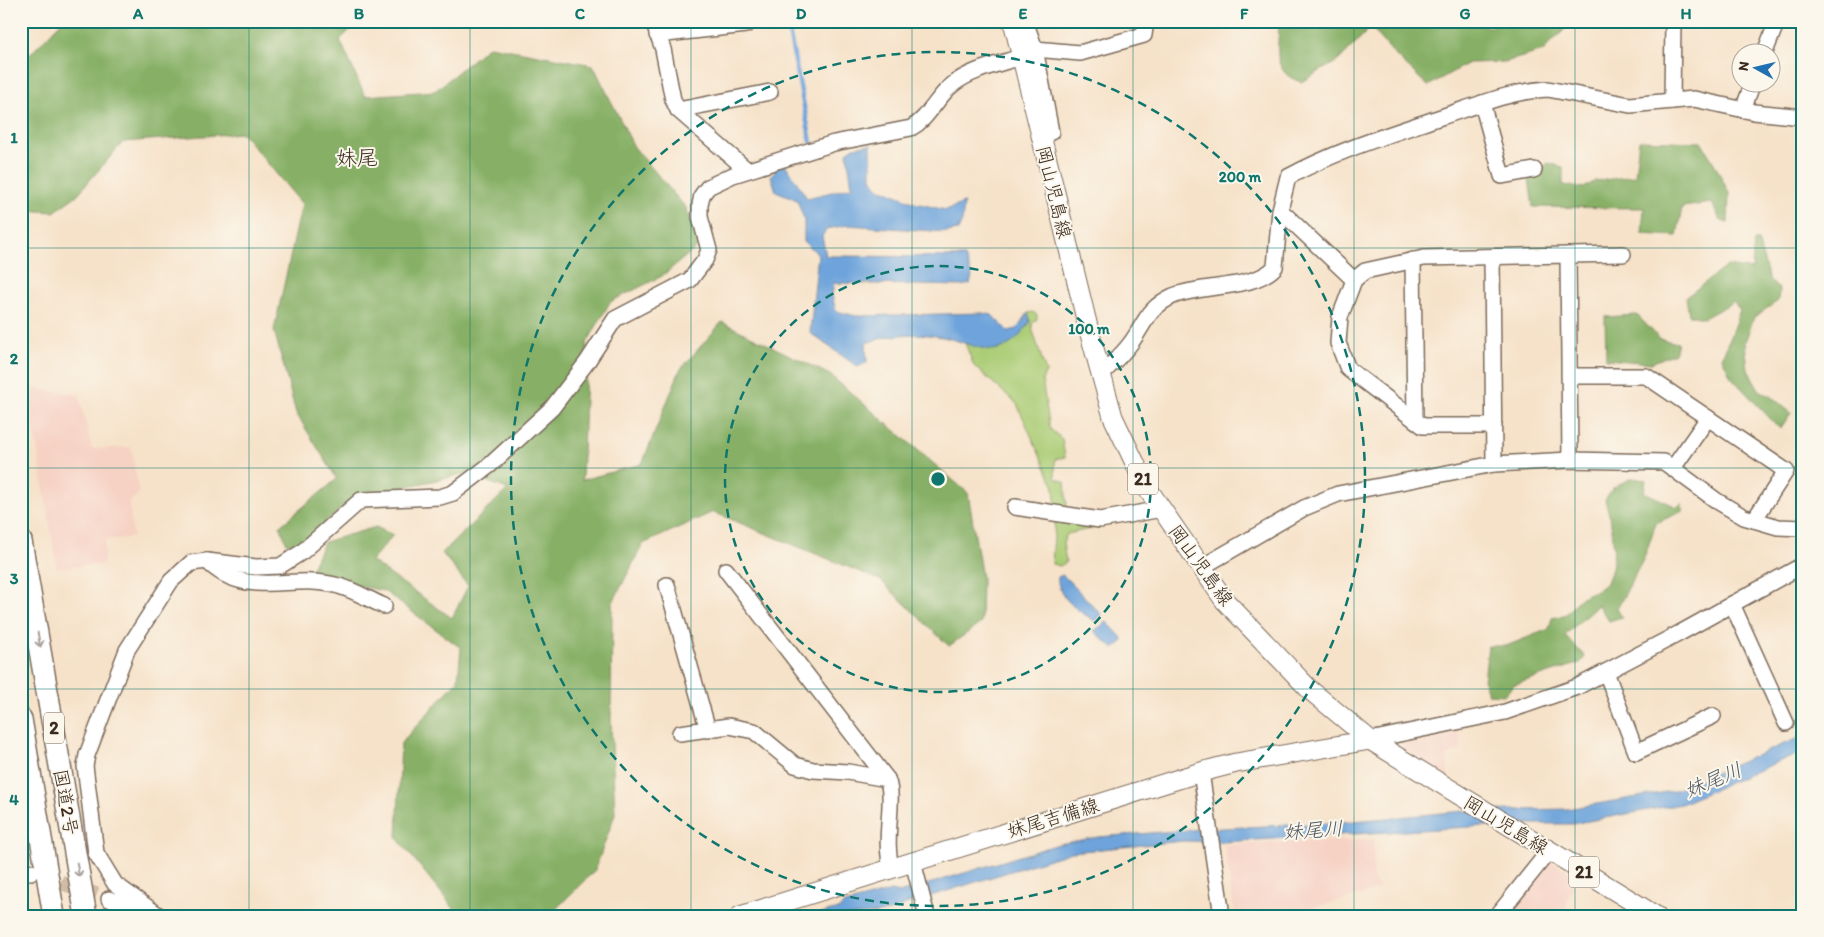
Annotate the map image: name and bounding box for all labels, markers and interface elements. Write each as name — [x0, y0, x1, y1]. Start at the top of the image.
text: A — [132, 4, 144, 23]
text: B — [354, 4, 365, 23]
text: C — [575, 4, 586, 23]
text: D — [796, 4, 807, 23]
text: E — [1019, 4, 1028, 23]
text: F — [1240, 4, 1249, 23]
text: G — [1459, 4, 1471, 23]
text: H — [1680, 4, 1692, 23]
north arrow — [1732, 42, 1782, 92]
text: N — [1735, 60, 1753, 72]
text: 1 — [10, 128, 18, 147]
street label: 岡山児島線 — [1031, 143, 1077, 241]
district label: 妹尾 — [336, 145, 378, 170]
text: 200 m — [1219, 168, 1262, 186]
text: 100 m — [1068, 320, 1110, 338]
text: 2 — [10, 349, 19, 368]
road number: 21 — [1128, 464, 1158, 494]
centre of rings — [929, 470, 947, 488]
street label: 岡山児島線 — [1164, 520, 1238, 610]
text: 3 — [10, 569, 19, 588]
one-way arrow — [34, 632, 44, 648]
road number: 2 — [44, 712, 64, 744]
water label: 妹尾川 — [1681, 757, 1745, 803]
street label: 国道2号 — [49, 767, 83, 837]
text: 4 — [9, 790, 19, 809]
street label: 岡山児島線 — [1459, 791, 1553, 859]
street label: 妹尾吉備線 — [1004, 793, 1102, 843]
water label: 妹尾川 — [1282, 816, 1344, 844]
road number: 21 — [1569, 856, 1599, 888]
one-way arrow — [74, 861, 84, 877]

